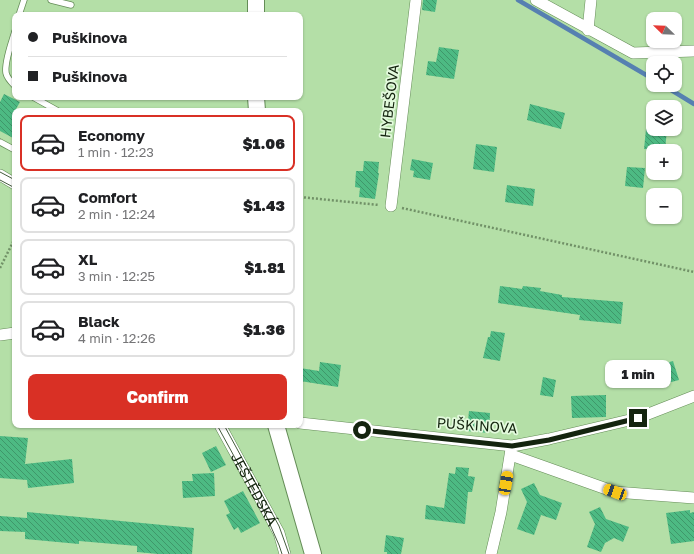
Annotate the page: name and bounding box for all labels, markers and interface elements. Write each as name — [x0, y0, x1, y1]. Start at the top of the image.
north arrow — [646, 12, 682, 48]
map controls — [646, 12, 682, 224]
text: Puškinova — [52, 28, 127, 46]
button: locate — [646, 56, 682, 92]
street label: HYBEŠOVA — [376, 63, 402, 139]
text: Puškinova — [52, 67, 127, 85]
button: layers — [646, 100, 682, 136]
icon: car — [30, 125, 66, 161]
text: Economy — [78, 126, 145, 144]
text: $1.06 — [242, 134, 285, 152]
text: 1 min · 12:23 — [78, 144, 154, 160]
button: + — [646, 144, 682, 180]
icon: car — [30, 187, 66, 223]
text: Comfort — [78, 188, 137, 206]
button: − — [646, 188, 682, 224]
text: $1.43 — [243, 196, 285, 214]
text: 2 min · 12:24 — [78, 206, 155, 222]
icon: car — [30, 249, 66, 285]
text: XL — [78, 250, 97, 268]
text: $1.81 — [244, 258, 285, 276]
text: 3 min · 12:25 — [78, 268, 155, 284]
icon: car — [30, 311, 66, 347]
text: Black — [78, 312, 120, 330]
text: $1.36 — [243, 320, 285, 338]
text: 4 min · 12:26 — [78, 330, 156, 346]
callout: 1 min — [605, 360, 671, 388]
text: 1 min — [621, 366, 655, 382]
button: Confirm — [28, 374, 287, 420]
route end — [629, 409, 647, 427]
street label: PUŠKINOVA — [436, 414, 518, 436]
route start — [353, 421, 371, 439]
street label: JEŠTĚDSKÁ — [228, 450, 282, 529]
car — [498, 470, 514, 496]
car — [602, 482, 628, 502]

